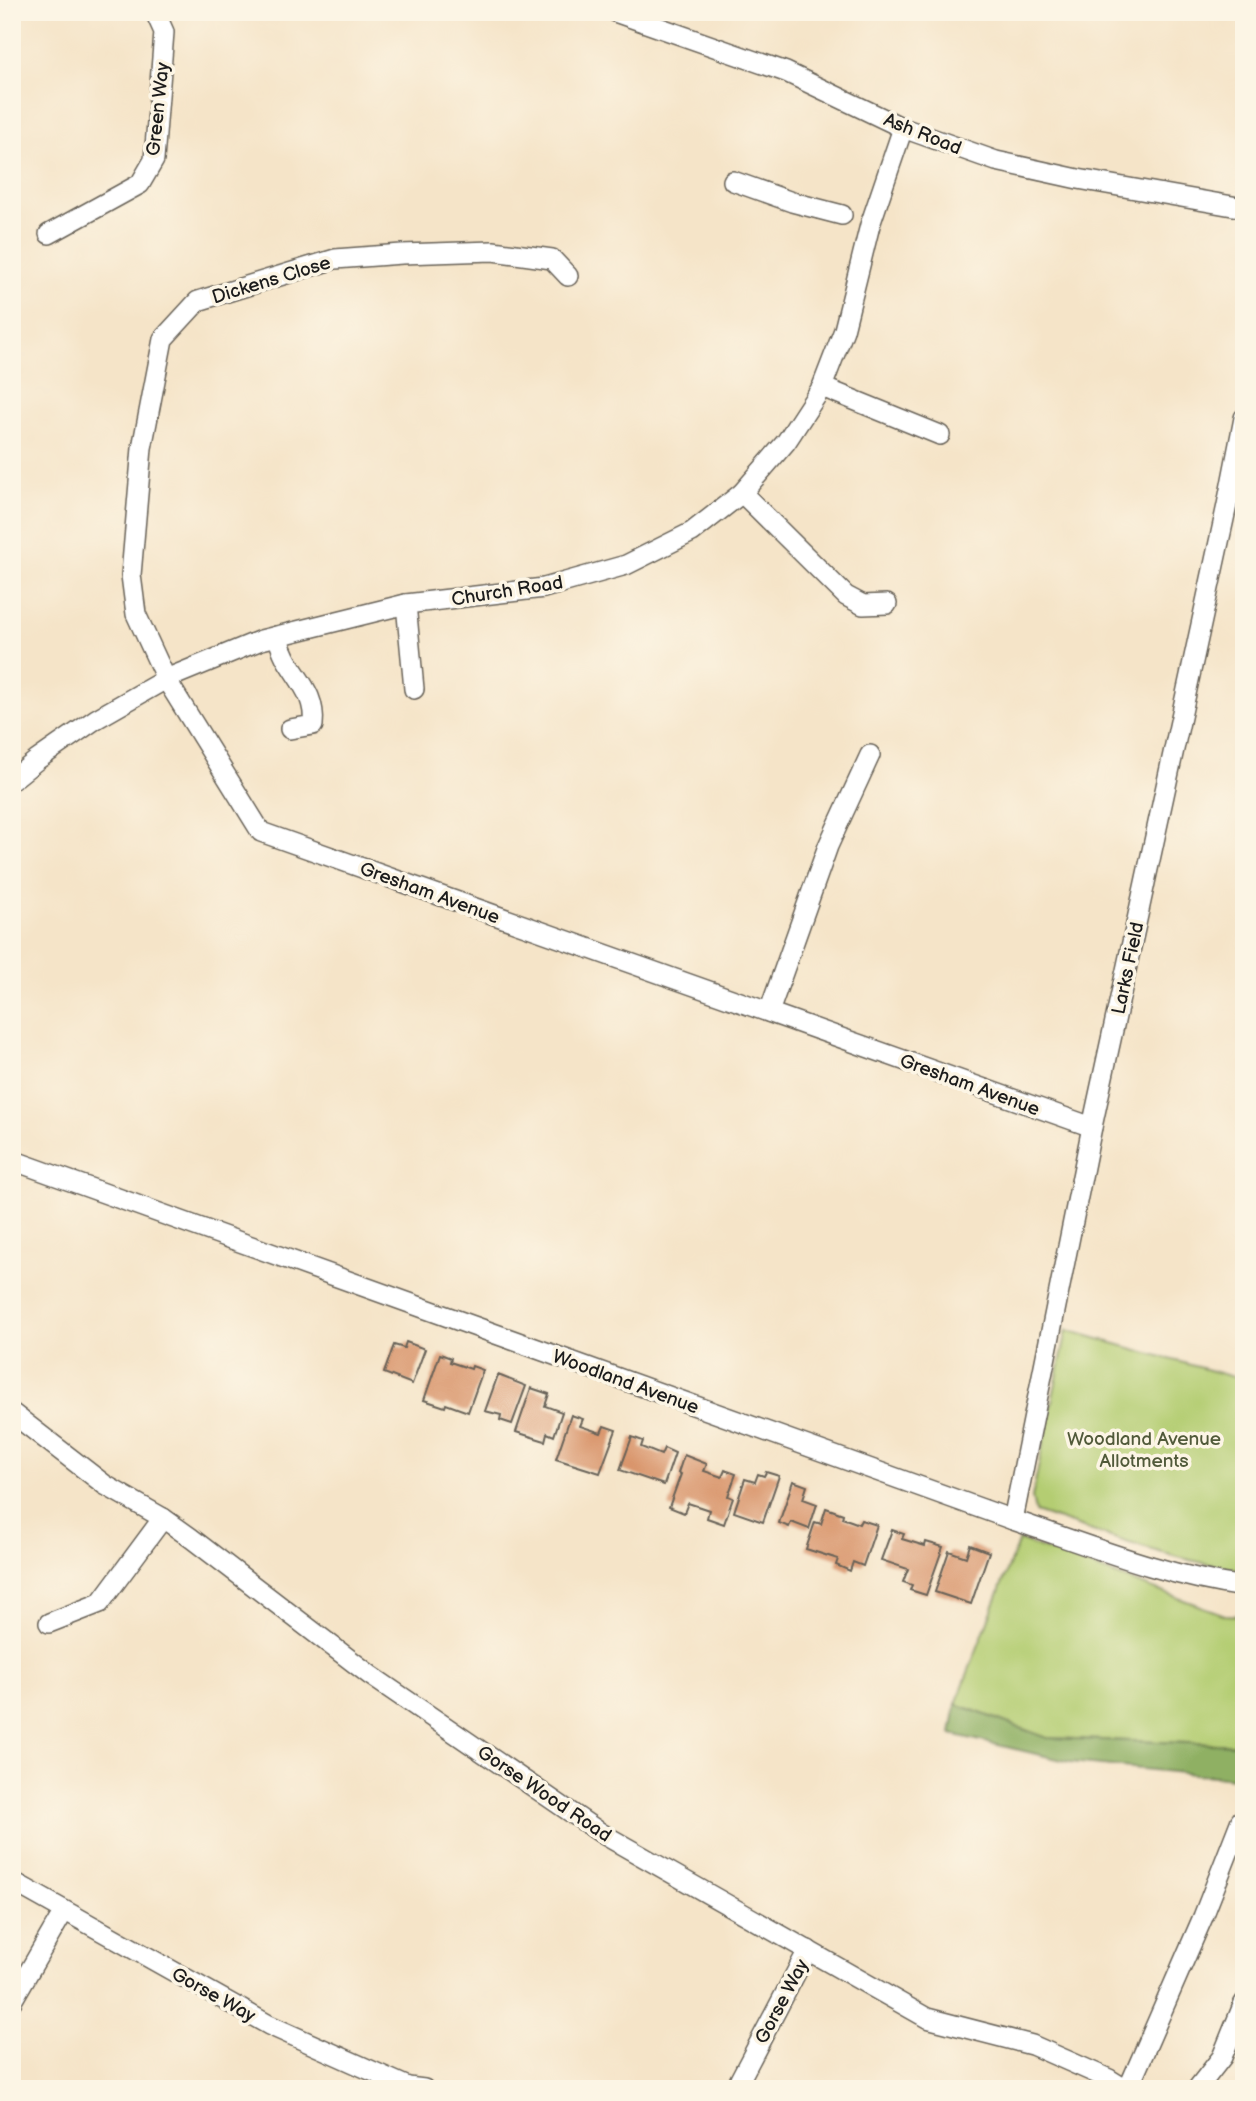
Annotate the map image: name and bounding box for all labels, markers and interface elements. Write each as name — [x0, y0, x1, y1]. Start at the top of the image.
street label: Green Way — [142, 61, 175, 157]
street label: Ash Road — [880, 108, 965, 160]
street label: Dickens Close — [209, 251, 334, 309]
street label: Church Road — [450, 571, 565, 612]
street label: Gresham Avenue — [356, 857, 503, 929]
street label: Larks Field — [1107, 920, 1149, 1017]
street label: Gresham Avenue — [896, 1049, 1043, 1121]
street label: Woodland Avenue — [549, 1345, 702, 1420]
park label: Woodland Avenue Allotments — [1067, 1428, 1221, 1473]
street label: Gorse Wood Road — [473, 1741, 616, 1848]
street label: Gorse Way — [750, 1955, 814, 2048]
street label: Gorse Way — [167, 1963, 260, 2028]

